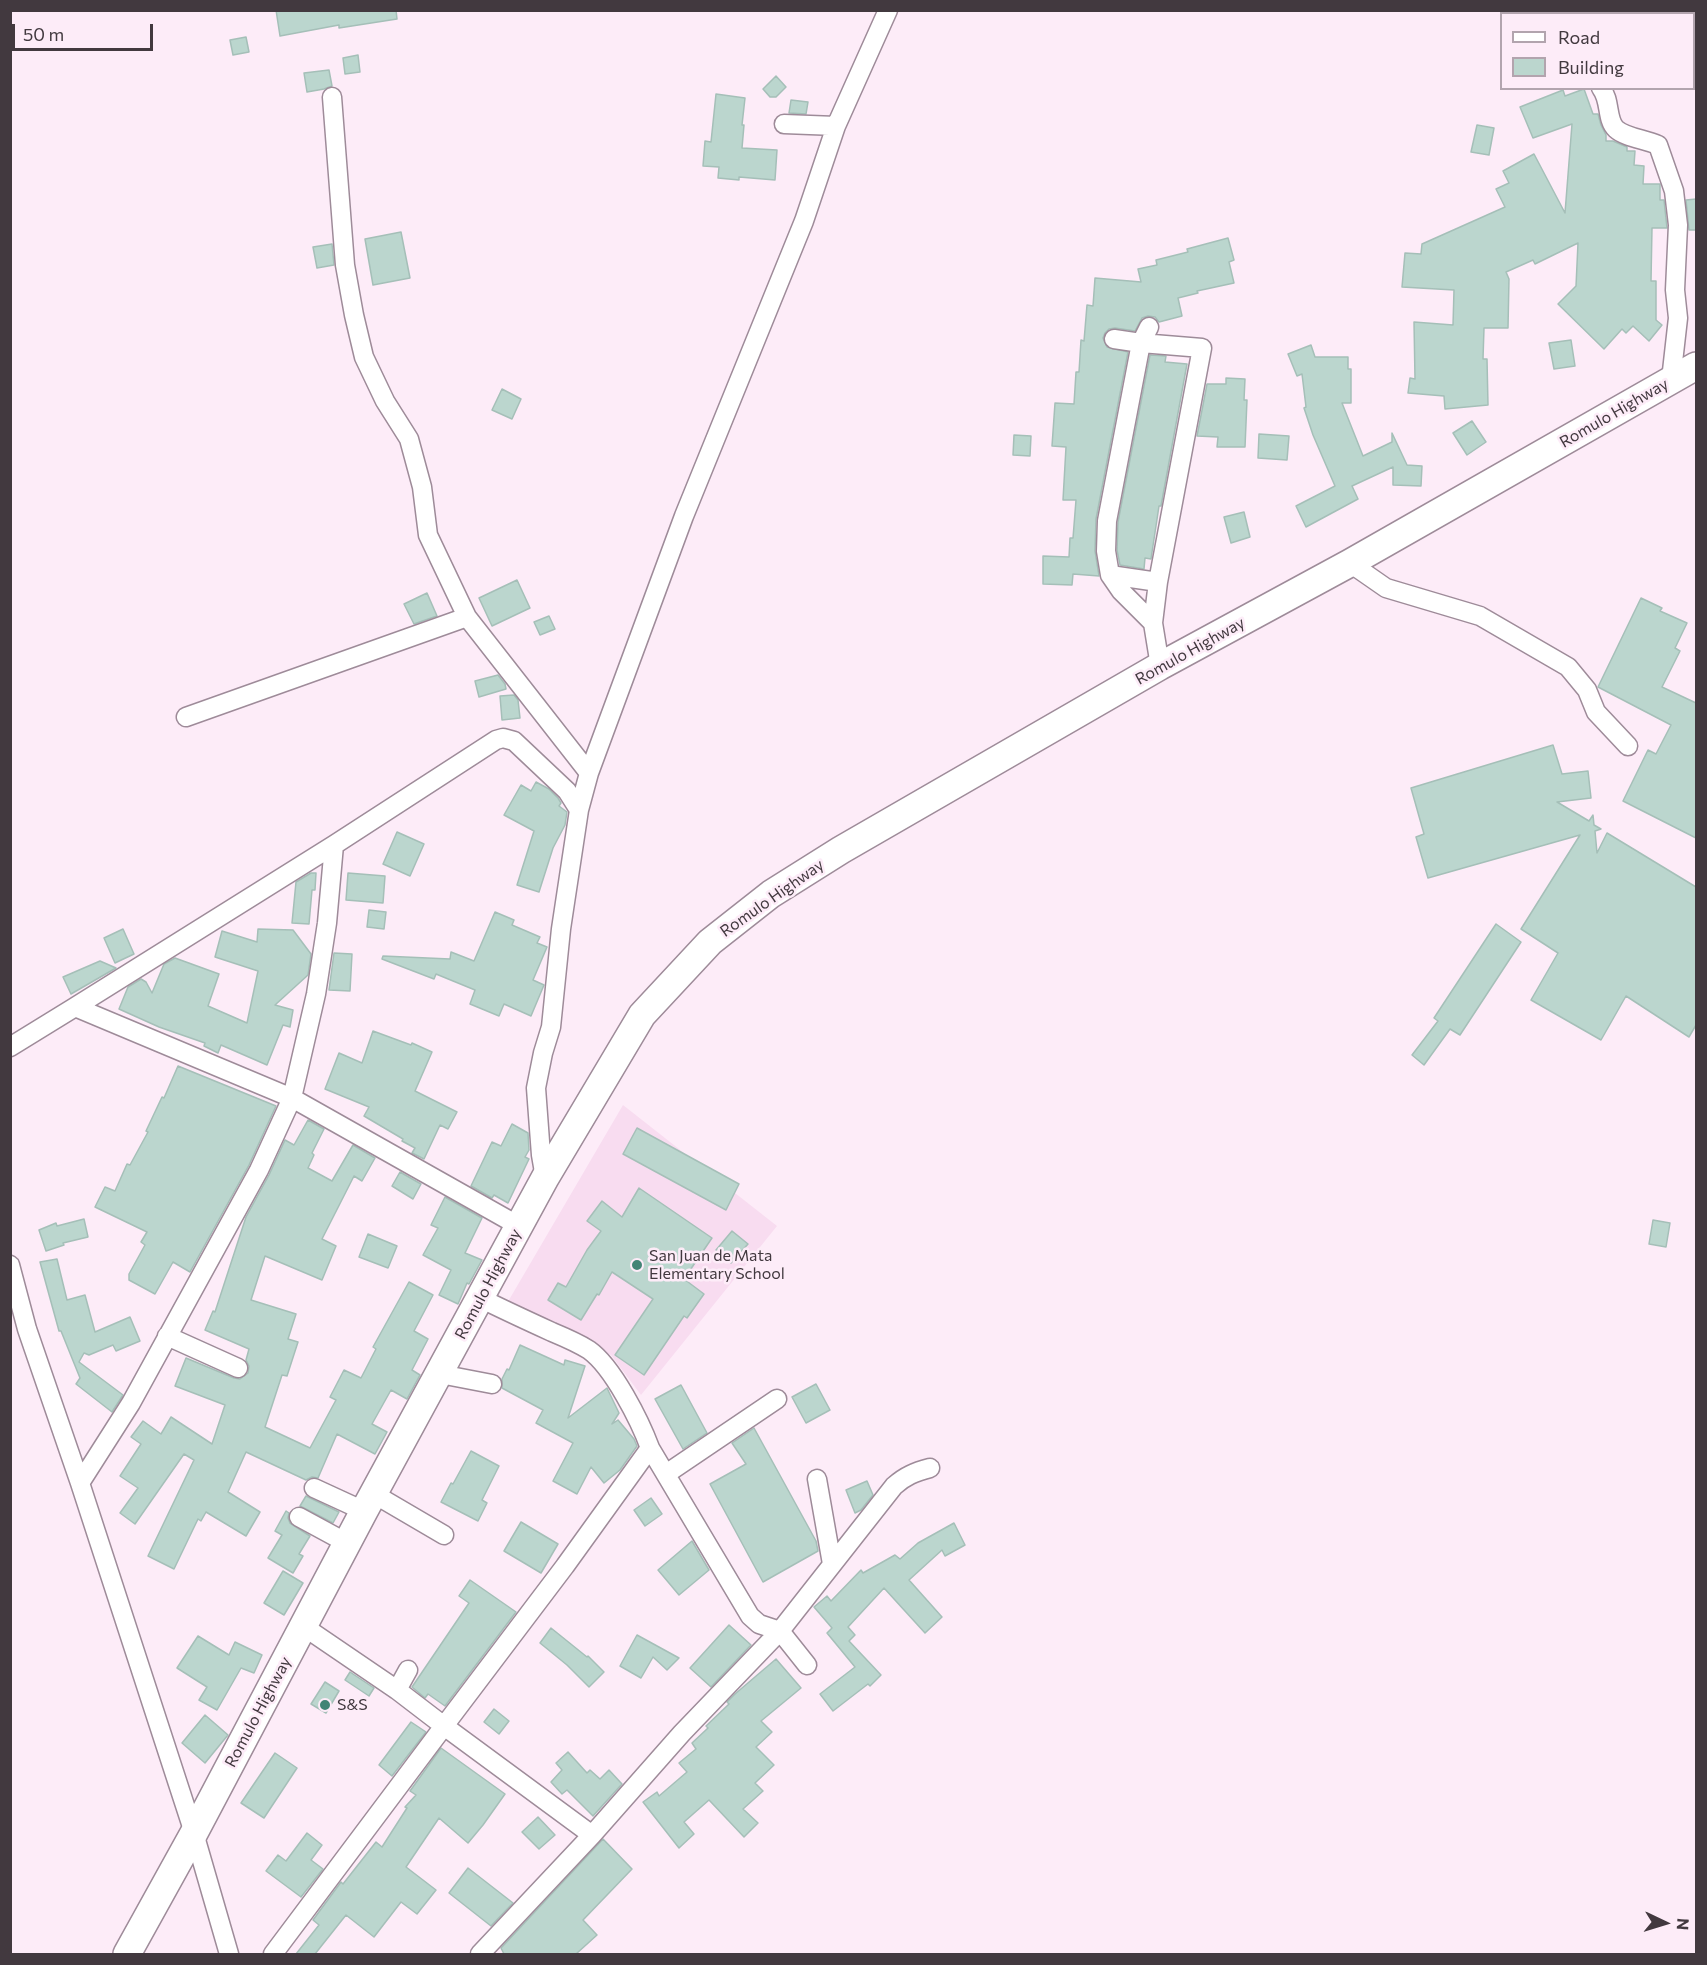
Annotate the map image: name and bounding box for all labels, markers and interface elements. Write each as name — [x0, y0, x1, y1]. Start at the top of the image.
scale bar — [15, 12, 156, 50]
legend — [1500, 12, 1695, 90]
text: 50 m — [23, 23, 64, 45]
text: Road — [1558, 26, 1600, 48]
text: Building — [1558, 56, 1624, 78]
street label: Romulo Highway — [1556, 374, 1672, 452]
street label: Romulo Highway — [1132, 613, 1248, 689]
street label: Romulo Highway — [716, 855, 828, 941]
street label: Romulo Highway — [451, 1226, 525, 1342]
place label: San Juan de Mata Elementary School — [649, 1246, 785, 1284]
marker: San Juan de Mata Elementary School — [630, 1258, 644, 1272]
street label: Romulo Highway — [221, 1654, 295, 1770]
place label: S&S — [337, 1695, 368, 1715]
marker: S&S — [318, 1698, 332, 1712]
north arrow — [1635, 1893, 1695, 1953]
text: N — [1674, 1918, 1693, 1931]

